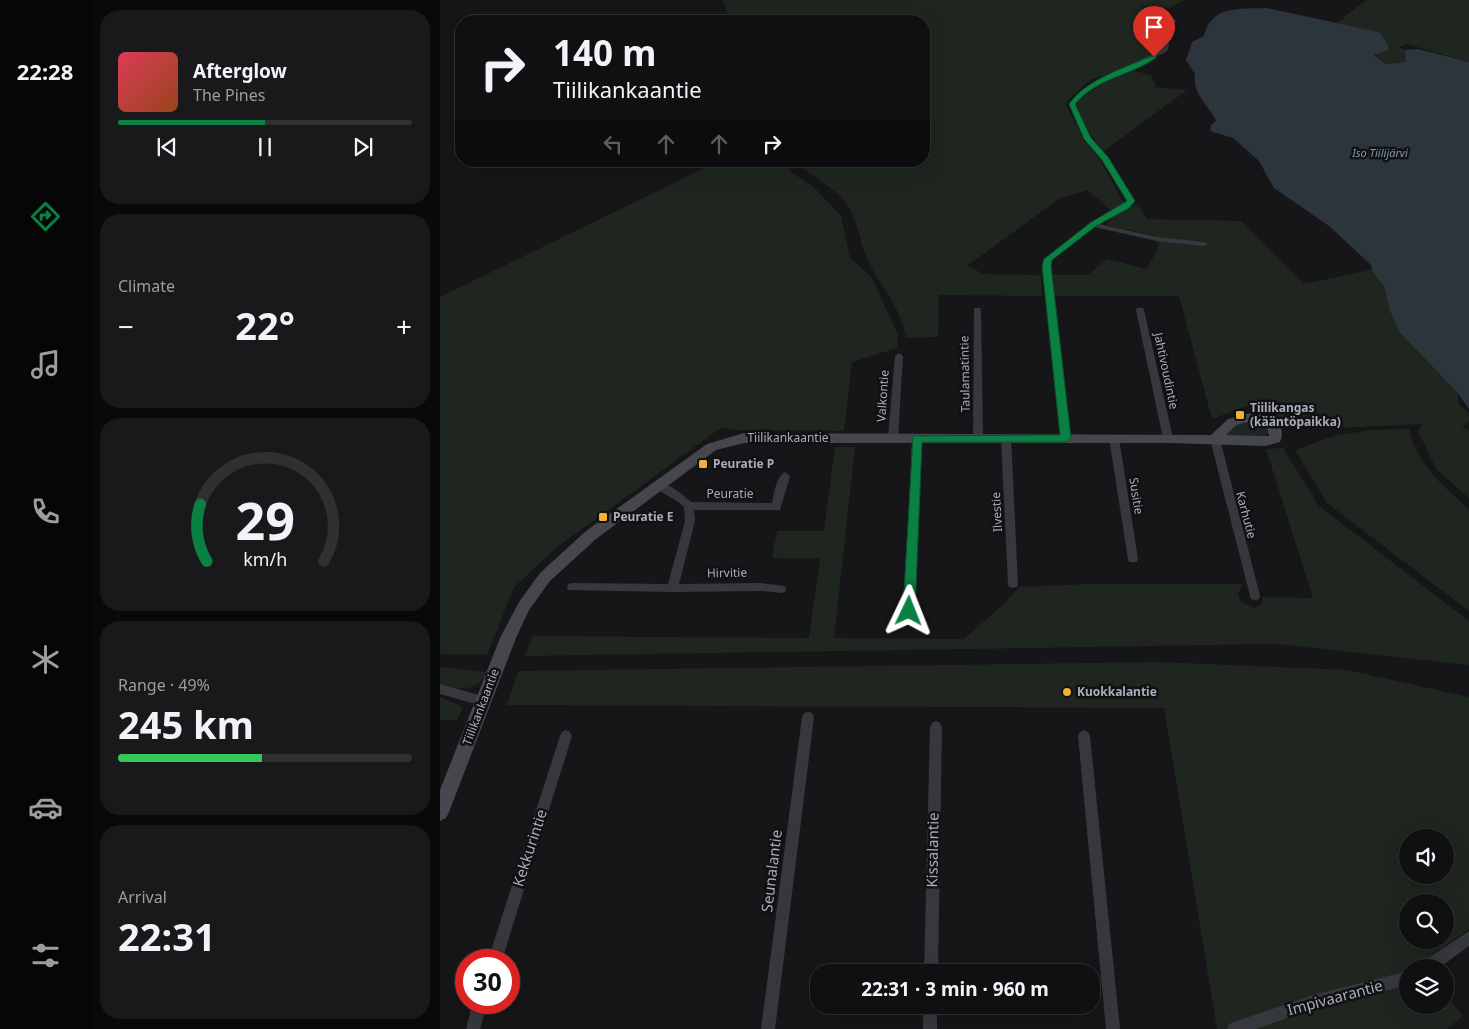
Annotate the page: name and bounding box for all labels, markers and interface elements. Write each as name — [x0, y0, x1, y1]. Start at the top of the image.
pin — [1133, 6, 1175, 57]
icon: arrive — [1140, 13, 1168, 41]
text: 140 m — [553, 29, 656, 76]
icon: right — [470, 35, 535, 100]
text: 22:28 — [17, 56, 73, 86]
text: Afterglow — [193, 58, 287, 84]
text: Tiilikankaantie — [553, 74, 702, 104]
text: The Pines — [193, 84, 265, 106]
icon: left — [599, 130, 627, 158]
icon: ahead — [652, 130, 680, 158]
icon: ahead — [705, 130, 733, 158]
icon: right — [758, 130, 786, 158]
icon: previous — [153, 133, 181, 161]
icon: pause — [251, 133, 279, 161]
icon: next — [349, 133, 377, 161]
water label: Iso Tiilijärvi — [1351, 145, 1408, 160]
icon: directions — [28, 199, 63, 234]
text: Climate — [118, 275, 175, 297]
text: 22° — [235, 299, 295, 351]
text: − — [118, 307, 134, 345]
text: + — [396, 307, 412, 345]
street label: Jahtivoudintie — [1150, 330, 1183, 411]
street label: Taulamatintie — [955, 335, 974, 412]
icon: music — [28, 347, 63, 382]
street label: Valkontie — [872, 369, 893, 423]
place label: Tiilikangas (kääntöpaikka) — [1250, 399, 1341, 430]
marker: Tiilikangas (kääntöpaikka) — [1234, 409, 1246, 421]
street label: Tiilikankaantie — [747, 429, 829, 446]
place label: Peuratie P — [713, 455, 774, 472]
marker: Peuratie P — [697, 458, 709, 470]
street label: Susitie — [1125, 476, 1148, 516]
text: 29 — [235, 484, 295, 555]
street label: Peuratie — [706, 485, 754, 502]
street label: Karhutie — [1232, 489, 1261, 541]
street label: Ilvestie — [987, 491, 1006, 532]
icon: phone — [28, 494, 63, 529]
place label: Peuratie E — [613, 508, 674, 525]
marker: Peuratie E — [597, 511, 609, 523]
text: km/h — [243, 547, 287, 571]
street label: Hirvitie — [707, 564, 748, 581]
position arrow — [882, 584, 934, 636]
icon: climate — [28, 642, 63, 677]
street label: Tiilikankaantie — [458, 666, 503, 748]
text: Range · 49% — [118, 674, 210, 696]
place label: Kuokkalantie — [1077, 683, 1157, 700]
marker: Kuokkalantie — [1061, 686, 1073, 698]
text: 245 km — [118, 698, 254, 750]
icon: car — [28, 790, 63, 825]
street label: Kekkurintie — [507, 806, 551, 889]
street label: Kissalantie — [921, 812, 943, 888]
street label: Seunalantie — [756, 828, 786, 913]
map controls — [1399, 829, 1454, 1014]
button: sound — [1399, 829, 1454, 884]
text: Arrival — [118, 886, 167, 908]
button: search — [1399, 894, 1454, 949]
text: 22:31 — [118, 910, 216, 962]
icon: filters — [28, 938, 63, 973]
speed limit sign: 30 — [455, 949, 520, 1014]
button: layers — [1399, 959, 1454, 1014]
street label: Impivaarantie — [1285, 975, 1385, 1019]
text: 22:31 · 3 min · 960 m — [861, 976, 1049, 1002]

